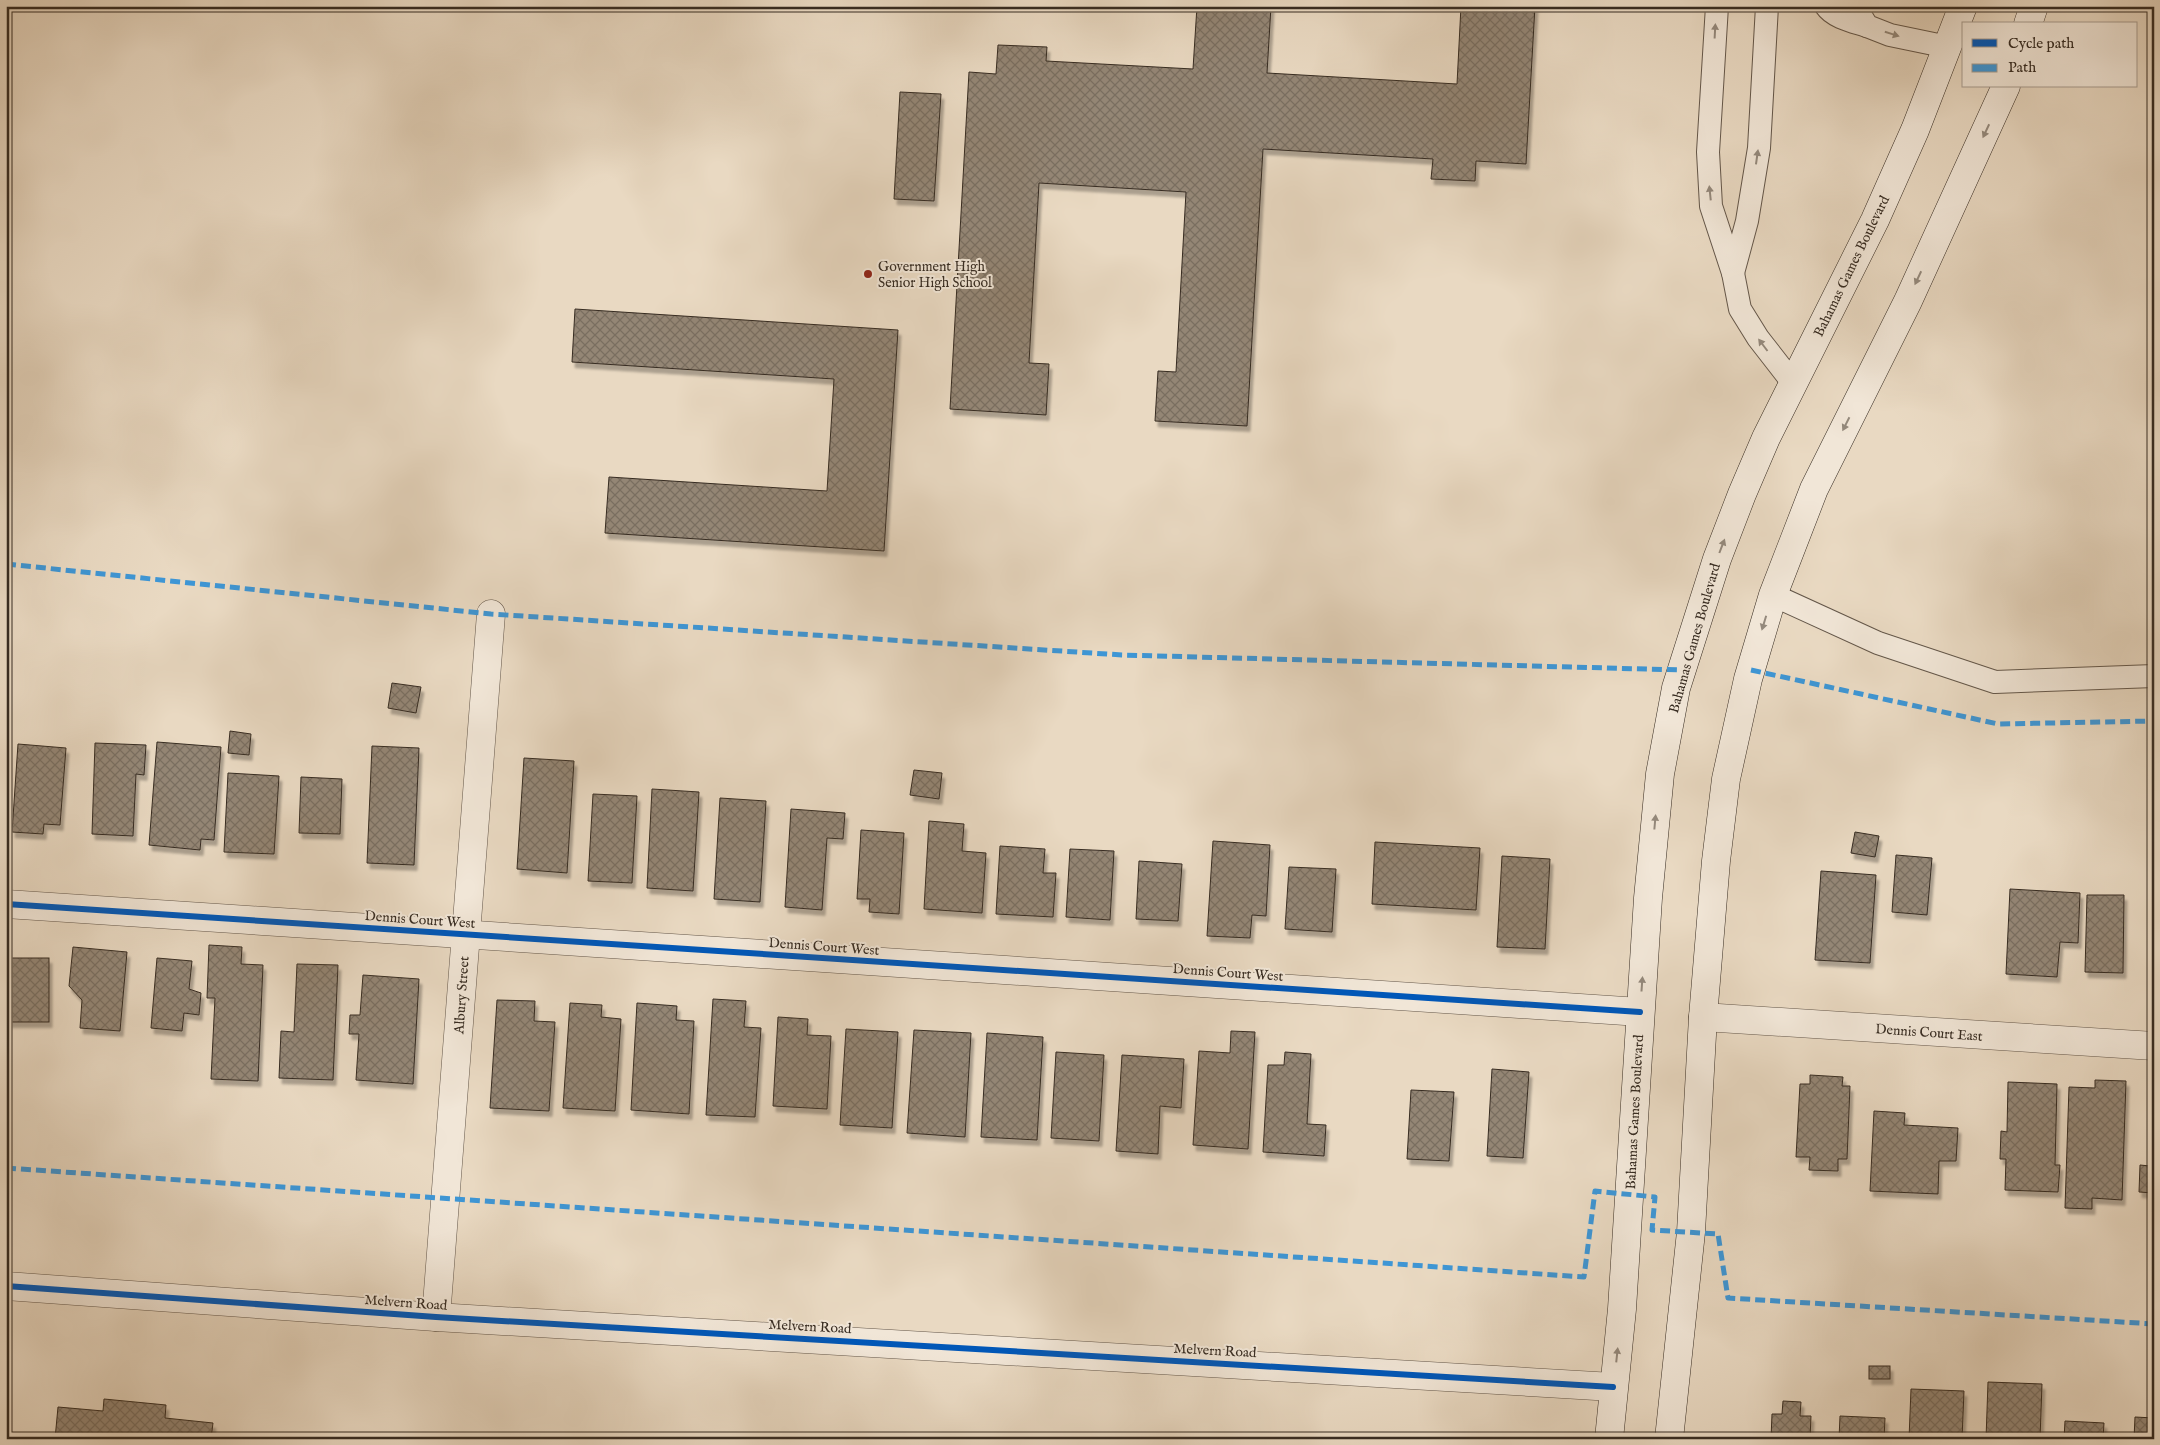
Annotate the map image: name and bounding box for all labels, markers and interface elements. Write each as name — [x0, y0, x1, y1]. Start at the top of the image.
legend — [1962, 22, 2138, 88]
one-way arrow — [1712, 23, 1720, 39]
one-way arrow — [1884, 31, 1899, 39]
text: Cycle path — [2008, 34, 2074, 53]
text: Path — [2008, 58, 2036, 77]
one-way arrow — [1982, 124, 1990, 138]
one-way arrow — [1754, 149, 1762, 165]
one-way arrow — [1706, 185, 1714, 201]
street label: Bahamas Games Boulevard — [1810, 192, 1894, 340]
place label: Government High Senior High School — [878, 258, 992, 292]
marker: Government High Senior High School — [862, 268, 874, 280]
one-way arrow — [1914, 271, 1922, 285]
one-way arrow — [1757, 339, 1768, 352]
one-way arrow — [1841, 417, 1850, 431]
one-way arrow — [1718, 538, 1726, 553]
street label: Bahamas Games Boulevard — [1665, 561, 1725, 715]
one-way arrow — [1760, 615, 1768, 630]
one-way arrow — [1651, 814, 1659, 830]
street label: Dennis Court West — [364, 907, 476, 933]
street label: Dennis Court West — [768, 934, 880, 960]
street label: Albury Street — [450, 955, 474, 1036]
street label: Dennis Court West — [1172, 960, 1284, 986]
one-way arrow — [1638, 976, 1646, 992]
street label: Dennis Court East — [1875, 1020, 1983, 1046]
street label: Bahamas Games Boulevard — [1622, 1034, 1648, 1190]
street label: Melvern Road — [364, 1291, 448, 1315]
street label: Melvern Road — [768, 1316, 852, 1338]
street label: Melvern Road — [1173, 1340, 1257, 1362]
one-way arrow — [1613, 1347, 1621, 1363]

